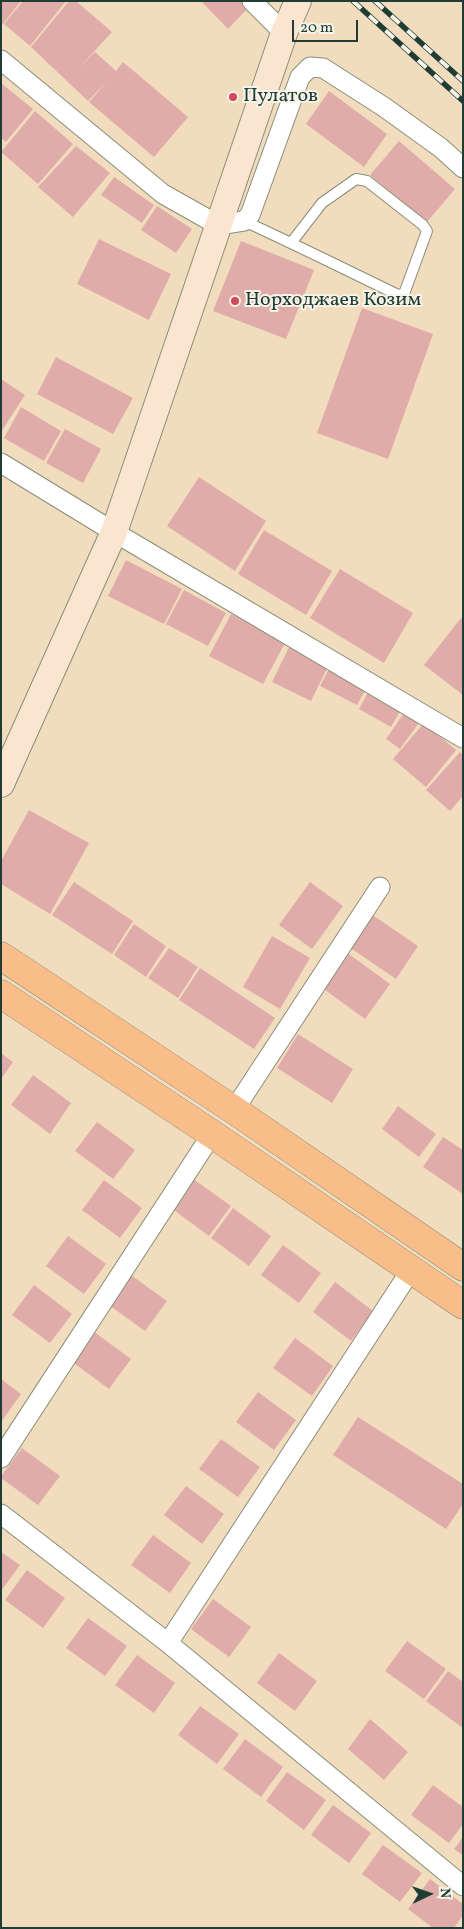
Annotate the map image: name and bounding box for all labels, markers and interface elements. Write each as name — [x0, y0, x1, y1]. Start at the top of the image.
scale bar — [294, 10, 360, 42]
text: 20 m — [300, 18, 333, 39]
place label: Пулатов — [243, 85, 318, 109]
marker: Пулатов — [227, 91, 239, 103]
place label: Норходжаев Козим — [245, 289, 421, 313]
marker: Норходжаев Козим — [229, 295, 241, 307]
north arrow — [404, 1869, 454, 1919]
text: N — [435, 1888, 454, 1899]

